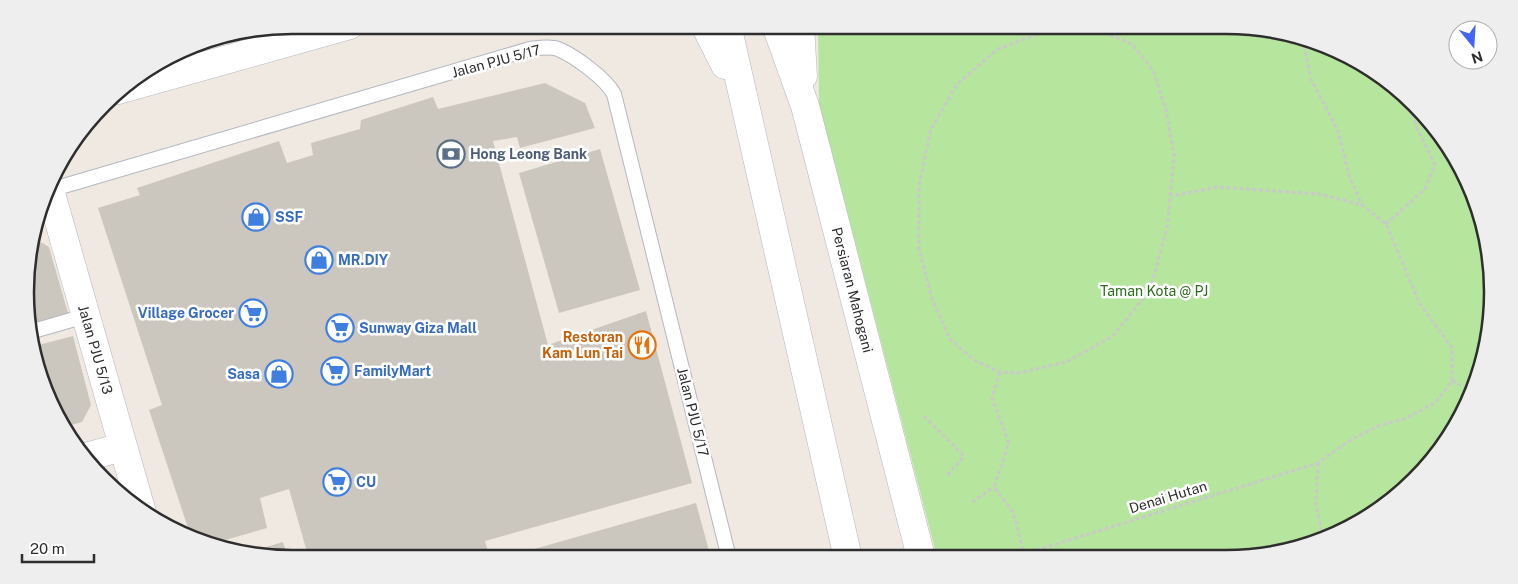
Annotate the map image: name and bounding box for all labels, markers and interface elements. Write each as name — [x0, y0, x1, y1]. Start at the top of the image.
north arrow — [1448, 20, 1498, 70]
street label: Jalan PJU 5/17 — [450, 41, 542, 81]
text: N — [1469, 48, 1485, 67]
bank icon: Hong Leong Bank — [436, 139, 466, 169]
place label: Hong Leong Bank — [470, 146, 587, 162]
shop icon: SSF — [241, 202, 271, 232]
place label: SSF — [275, 209, 303, 225]
street label: Persiaran Mahogani — [829, 226, 876, 354]
shop icon: MR.DIY — [304, 245, 334, 275]
place label: MR.DIY — [338, 252, 389, 268]
park label: Taman Kota @ PJ — [1100, 283, 1208, 299]
supermarket icon: Village Grocer — [238, 298, 268, 328]
street label: Jalan PJU 5/13 — [75, 303, 116, 396]
place label: Village Grocer — [138, 305, 234, 321]
supermarket icon: Sunway Giza Mall — [325, 313, 355, 343]
place label: Sunway Giza Mall — [359, 320, 477, 336]
place label: Restoran Kam Lun Tai — [542, 329, 623, 361]
restaurant icon: Restoran Kam Lun Tai — [627, 330, 657, 360]
supermarket icon: FamilyMart — [320, 356, 350, 386]
shop icon: Sasa — [264, 359, 294, 389]
place label: FamilyMart — [354, 363, 431, 379]
place label: Sasa — [227, 366, 260, 382]
street label: Jalan PJU 5/17 — [674, 366, 712, 458]
supermarket icon: CU — [322, 467, 352, 497]
place label: CU — [356, 474, 376, 490]
street label: Denai Hutan — [1127, 478, 1209, 516]
scale bar — [22, 532, 95, 564]
text: 20 m — [30, 540, 65, 557]

